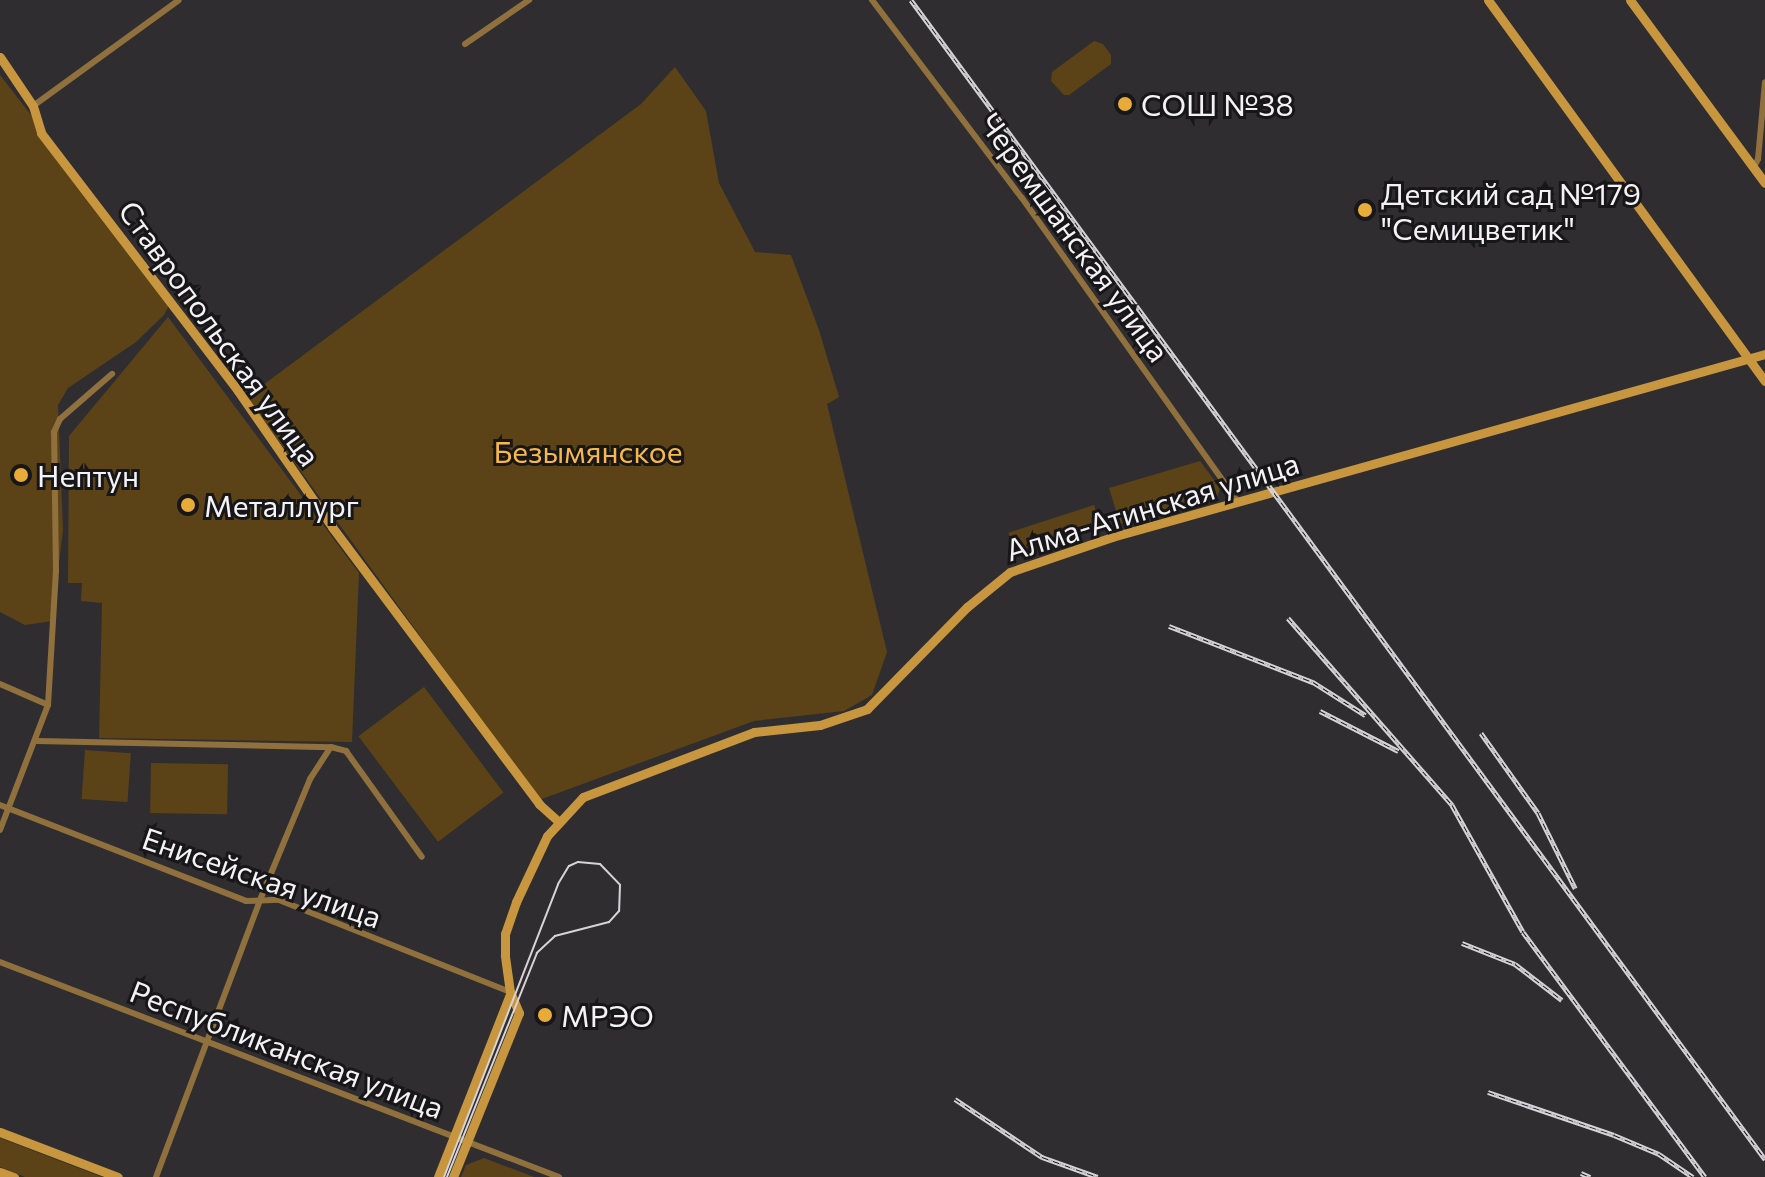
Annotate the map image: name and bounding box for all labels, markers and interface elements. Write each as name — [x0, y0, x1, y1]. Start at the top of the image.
place label: СОШ №38 — [1141, 86, 1294, 122]
marker: СОШ №38 — [1116, 95, 1134, 113]
street label: Черемшанская улица — [973, 106, 1177, 368]
place label: Детский сад №179 "Семицветик" — [1381, 175, 1641, 246]
street label: Ставропольская улица — [112, 194, 328, 472]
marker: Детский сад №179 "Семицветик" — [1356, 201, 1374, 219]
park label: Безымянское — [493, 433, 683, 469]
street label: Алма-Атинская улица — [1001, 444, 1303, 568]
place label: Нептун — [37, 457, 139, 493]
marker: Нептун — [12, 466, 30, 484]
place label: Металлург — [204, 487, 359, 523]
marker: Металлург — [179, 496, 197, 514]
street label: Енисейская улица — [138, 819, 386, 935]
street label: Республиканская улица — [125, 973, 449, 1125]
place label: МРЭО — [561, 997, 654, 1033]
marker: МРЭО — [536, 1006, 554, 1024]

